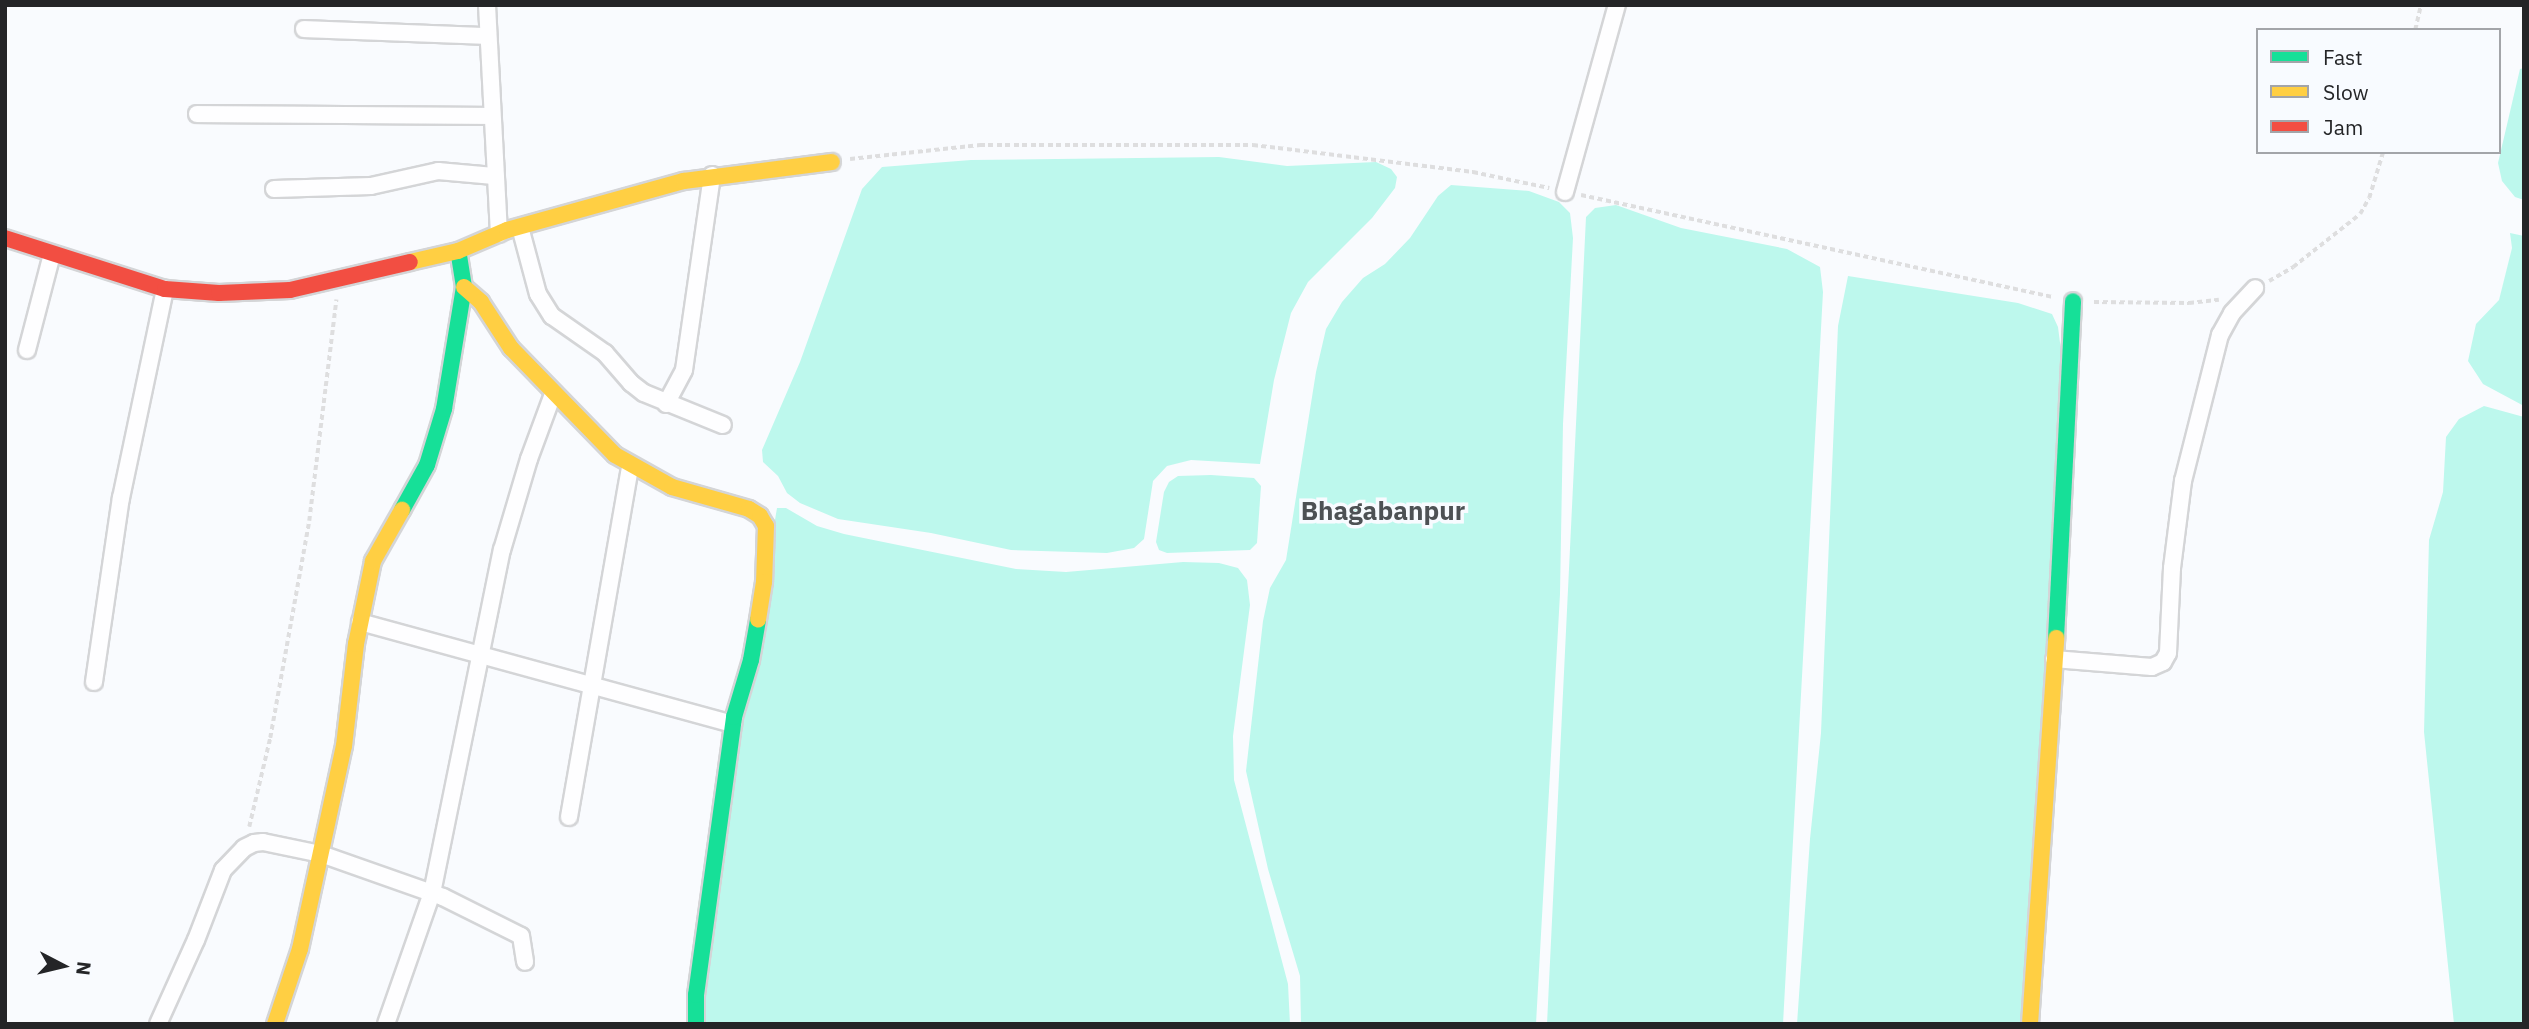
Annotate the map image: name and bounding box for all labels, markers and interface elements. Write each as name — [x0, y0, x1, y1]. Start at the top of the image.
legend — [2256, 28, 2501, 154]
text: Fast — [2323, 43, 2363, 71]
text: Slow — [2323, 78, 2369, 106]
text: Jam — [2323, 113, 2363, 141]
district label: Bhagabanpur — [1301, 495, 1465, 527]
north arrow — [28, 931, 98, 1001]
text: N — [71, 960, 97, 977]

